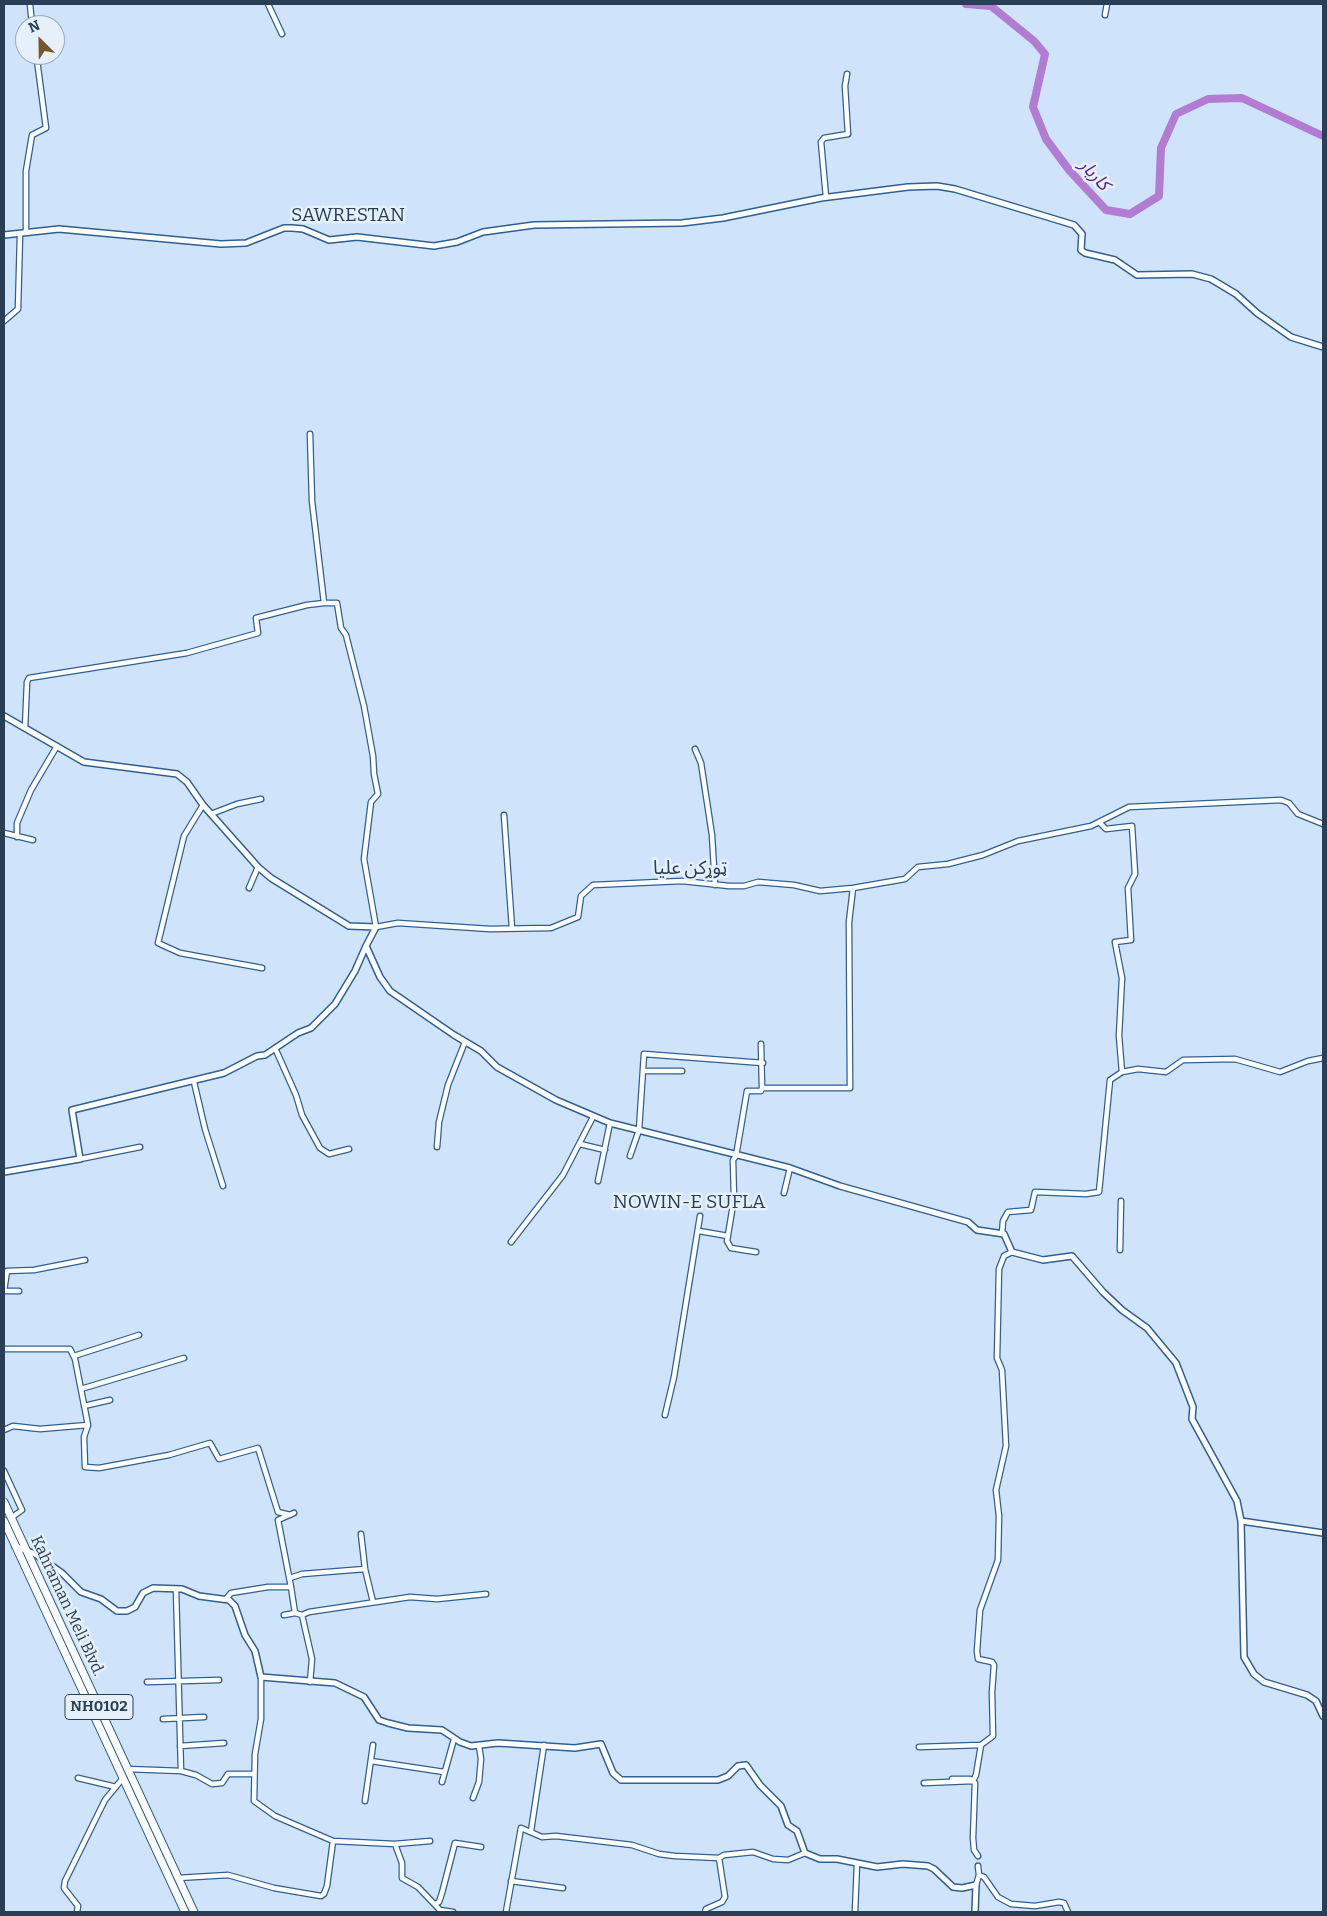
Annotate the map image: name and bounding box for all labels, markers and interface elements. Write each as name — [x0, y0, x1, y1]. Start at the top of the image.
north arrow — [15, 15, 65, 65]
text: N — [26, 17, 43, 37]
water label: کاربار — [1074, 155, 1114, 195]
district label: SAWRESTAN — [285, 205, 411, 227]
district label: ټوړکن علیا — [653, 858, 727, 880]
district label: NOWIN-E SUFLA — [605, 1192, 773, 1214]
street label: Kahraman Meli Blvd. — [26, 1533, 108, 1679]
road number: NH0102 — [65, 1694, 133, 1720]

